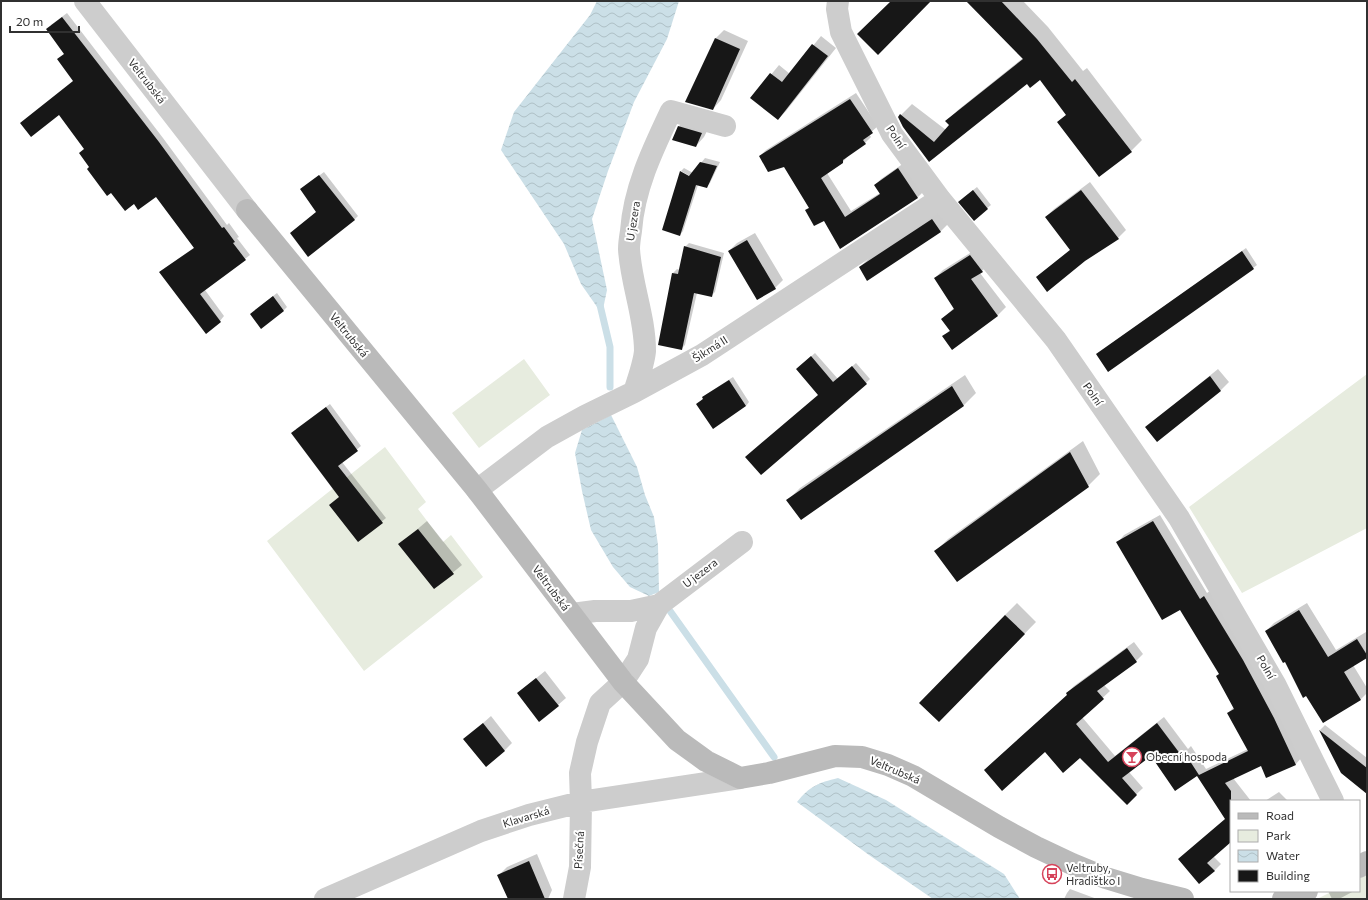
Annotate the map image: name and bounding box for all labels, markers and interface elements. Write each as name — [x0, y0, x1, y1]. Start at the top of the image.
scale bar — [10, 8, 79, 34]
text: 20 m — [16, 14, 43, 28]
street label: Veltrubská — [126, 56, 169, 106]
street label: Polní — [884, 123, 909, 152]
street label: U jezera — [623, 200, 642, 242]
street label: Veltrubská — [328, 310, 371, 360]
street label: Šikmá II — [689, 332, 730, 364]
street label: Polní — [1081, 380, 1107, 409]
street label: U jezera — [680, 555, 720, 590]
street label: Veltrubská — [530, 562, 573, 613]
street label: Polní — [1254, 653, 1279, 682]
bar icon: Obecní hospoda — [1121, 746, 1143, 768]
place label: Obecní hospoda — [1146, 750, 1227, 763]
street label: Veltrubská — [868, 753, 922, 786]
legend — [1230, 800, 1360, 892]
street label: Klavarská — [501, 803, 551, 830]
text: Road — [1266, 808, 1294, 822]
text: Park — [1266, 828, 1292, 842]
street label: Písečná — [571, 831, 586, 869]
text: Water — [1266, 848, 1300, 862]
place label: Veltruby, Hradištko I — [1066, 861, 1120, 887]
bus stop icon: Veltruby, Hradištko I — [1041, 863, 1063, 885]
text: Building — [1266, 868, 1310, 882]

